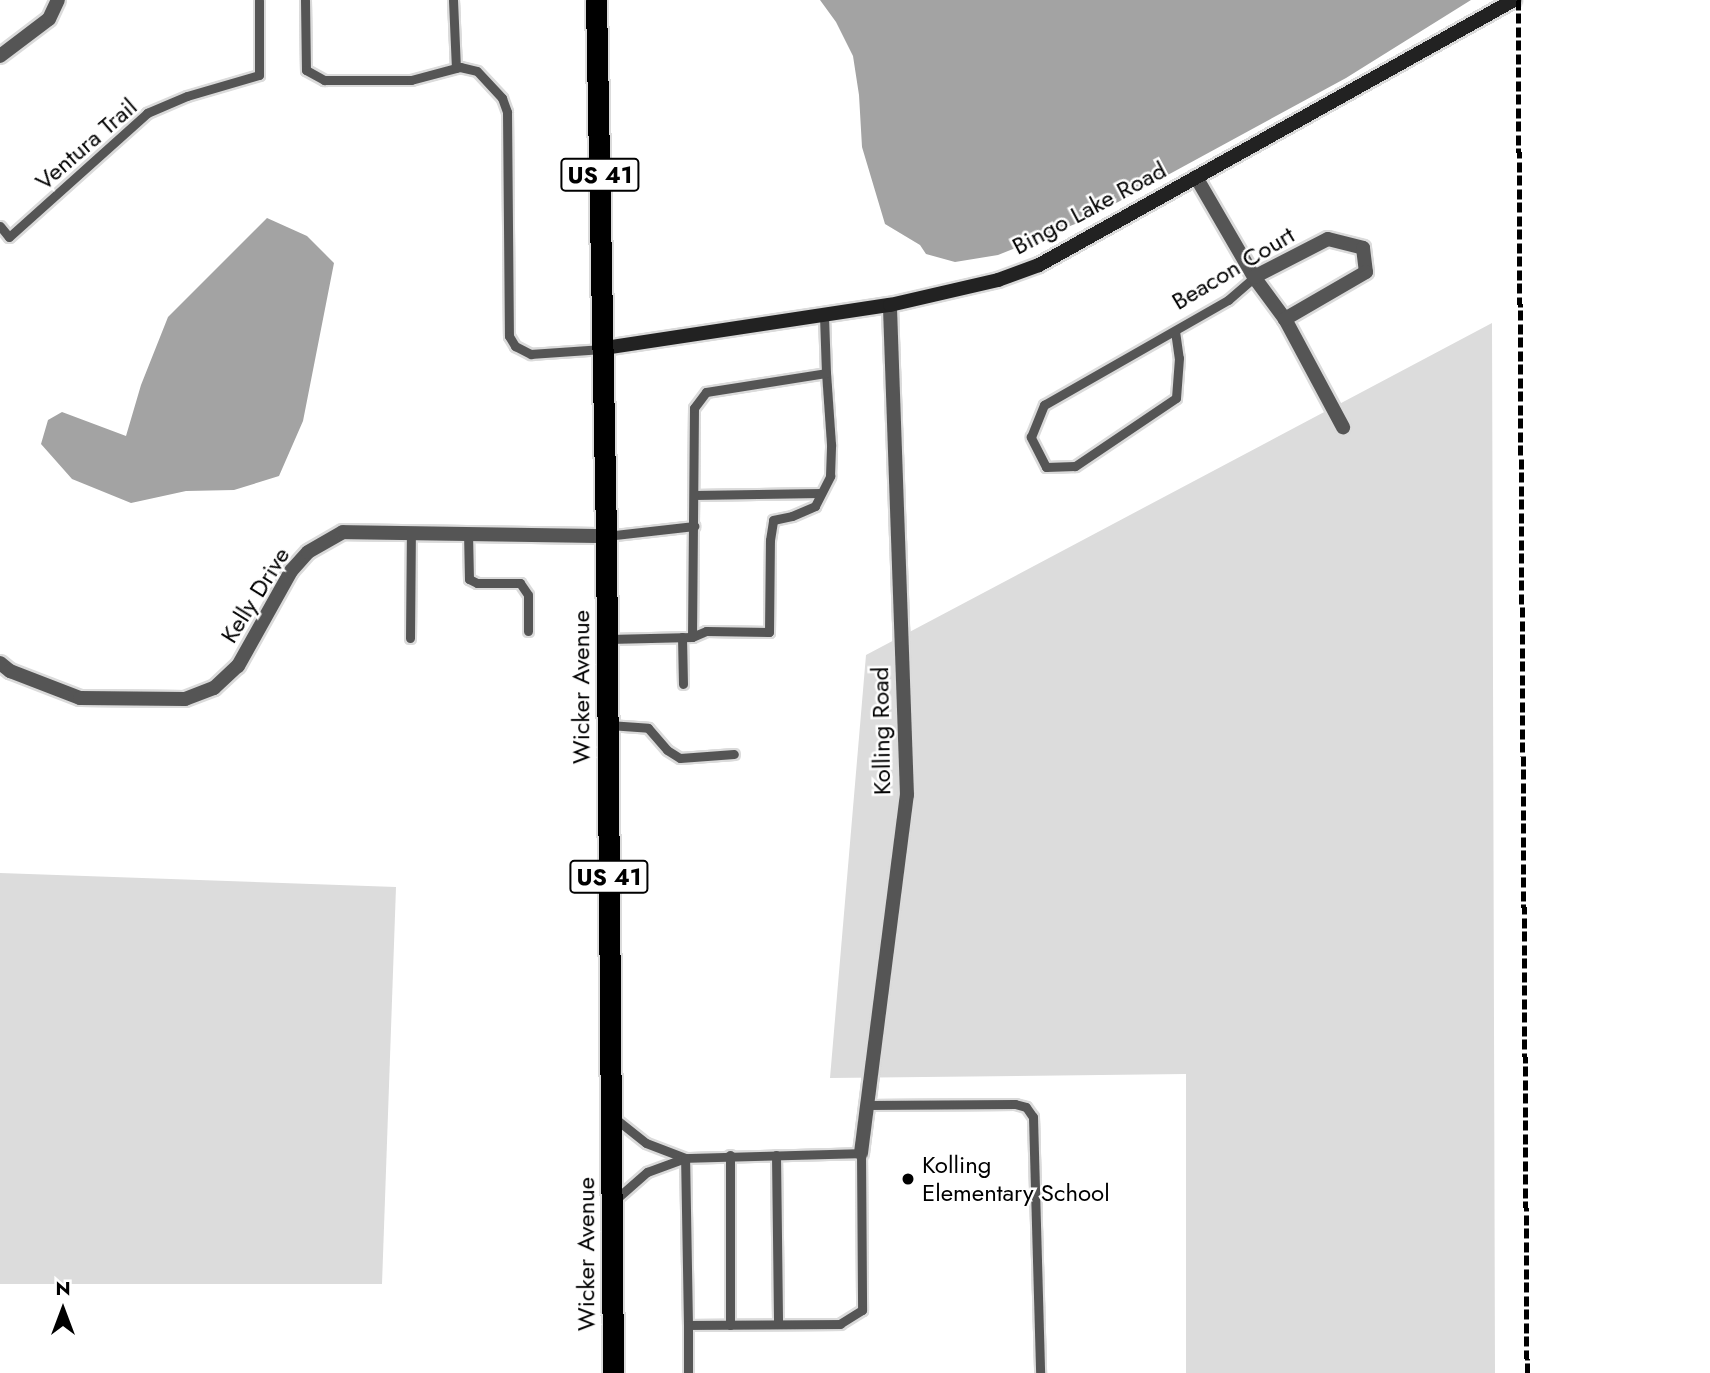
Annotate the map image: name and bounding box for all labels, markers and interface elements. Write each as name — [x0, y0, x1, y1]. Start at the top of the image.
street label: Ventura Trail — [29, 92, 143, 196]
street label: Bingo Lake Road — [1007, 155, 1171, 261]
road number: US 41 — [560, 156, 640, 194]
street label: Beacon Court — [1167, 220, 1299, 316]
street label: Kelly Drive — [214, 542, 296, 648]
street label: Wicker Avenue — [567, 610, 595, 764]
street label: Kolling Road — [865, 667, 897, 795]
road number: US 41 — [569, 858, 649, 897]
place label: Kolling Elementary School — [922, 1151, 1110, 1207]
marker: Kolling Elementary School — [900, 1171, 916, 1187]
street label: Wicker Avenue — [572, 1177, 600, 1331]
north arrow — [28, 1275, 98, 1345]
text: N — [55, 1275, 71, 1302]

